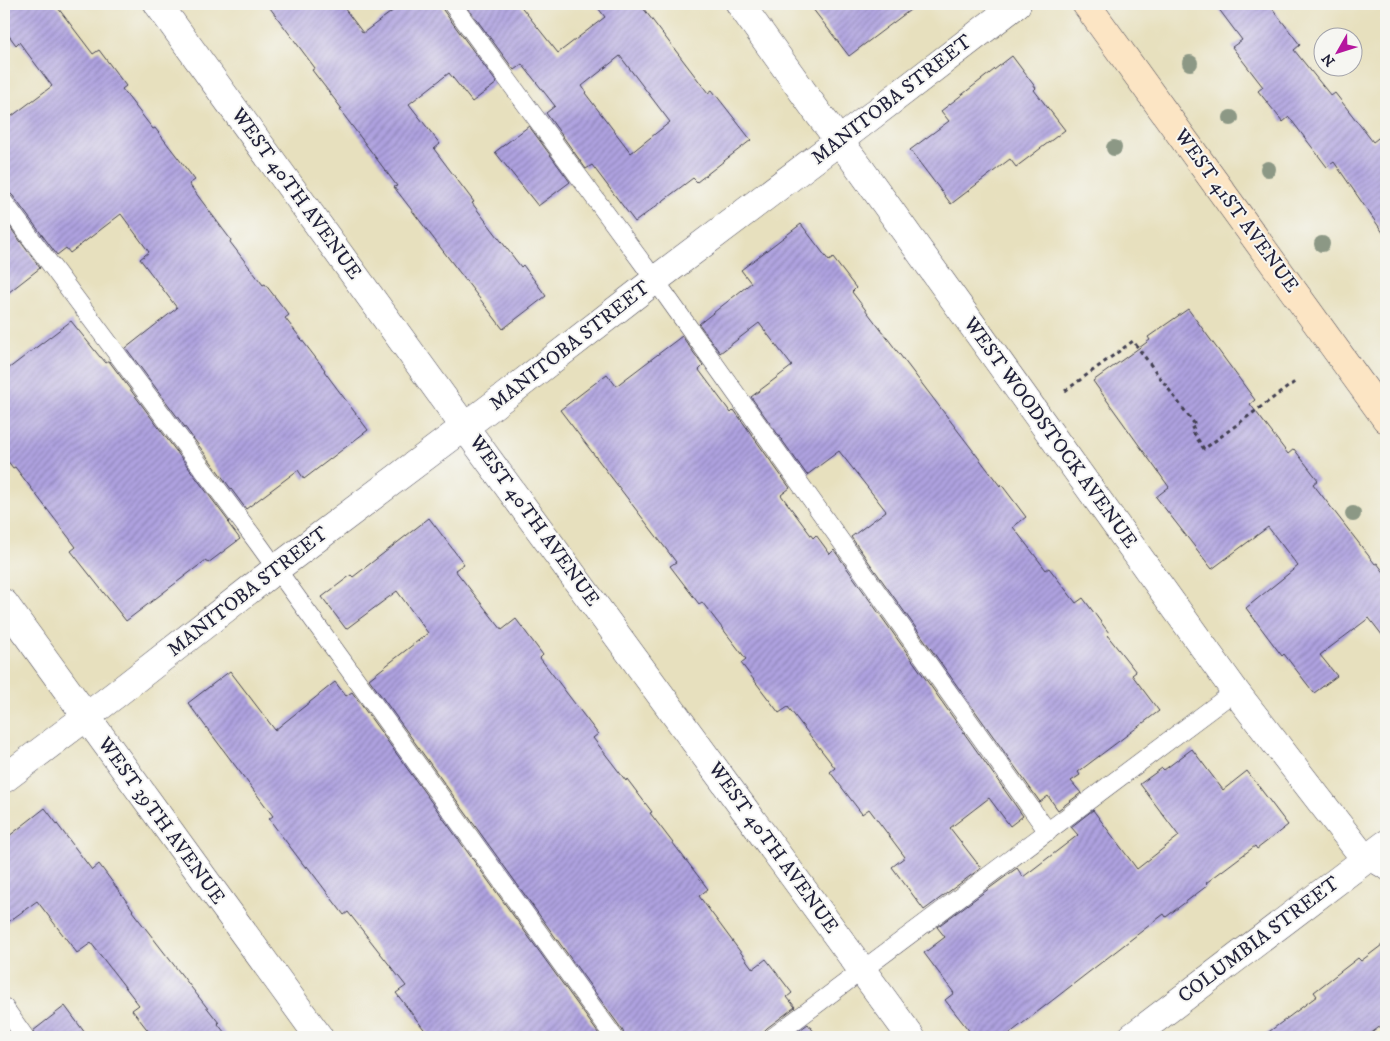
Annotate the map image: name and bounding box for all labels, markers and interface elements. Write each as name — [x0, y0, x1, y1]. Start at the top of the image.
north arrow — [1312, 28, 1362, 78]
street label: MANITOBA STREET — [807, 30, 977, 170]
text: N — [1318, 49, 1339, 70]
street label: WEST 40TH AVENUE — [225, 103, 367, 285]
street label: WEST 41ST AVENUE — [1168, 123, 1304, 298]
street label: MANITOBA STREET — [485, 276, 655, 416]
street label: WEST WOODSTOCK AVENUE — [957, 312, 1142, 554]
street label: WEST 40TH AVENUE — [463, 430, 605, 612]
street label: MANITOBA STREET — [163, 522, 333, 662]
street label: WEST 39TH AVENUE — [91, 731, 230, 910]
street label: WEST 40TH AVENUE — [702, 757, 844, 939]
street label: COLUMBIA STREET — [1173, 871, 1345, 1009]

